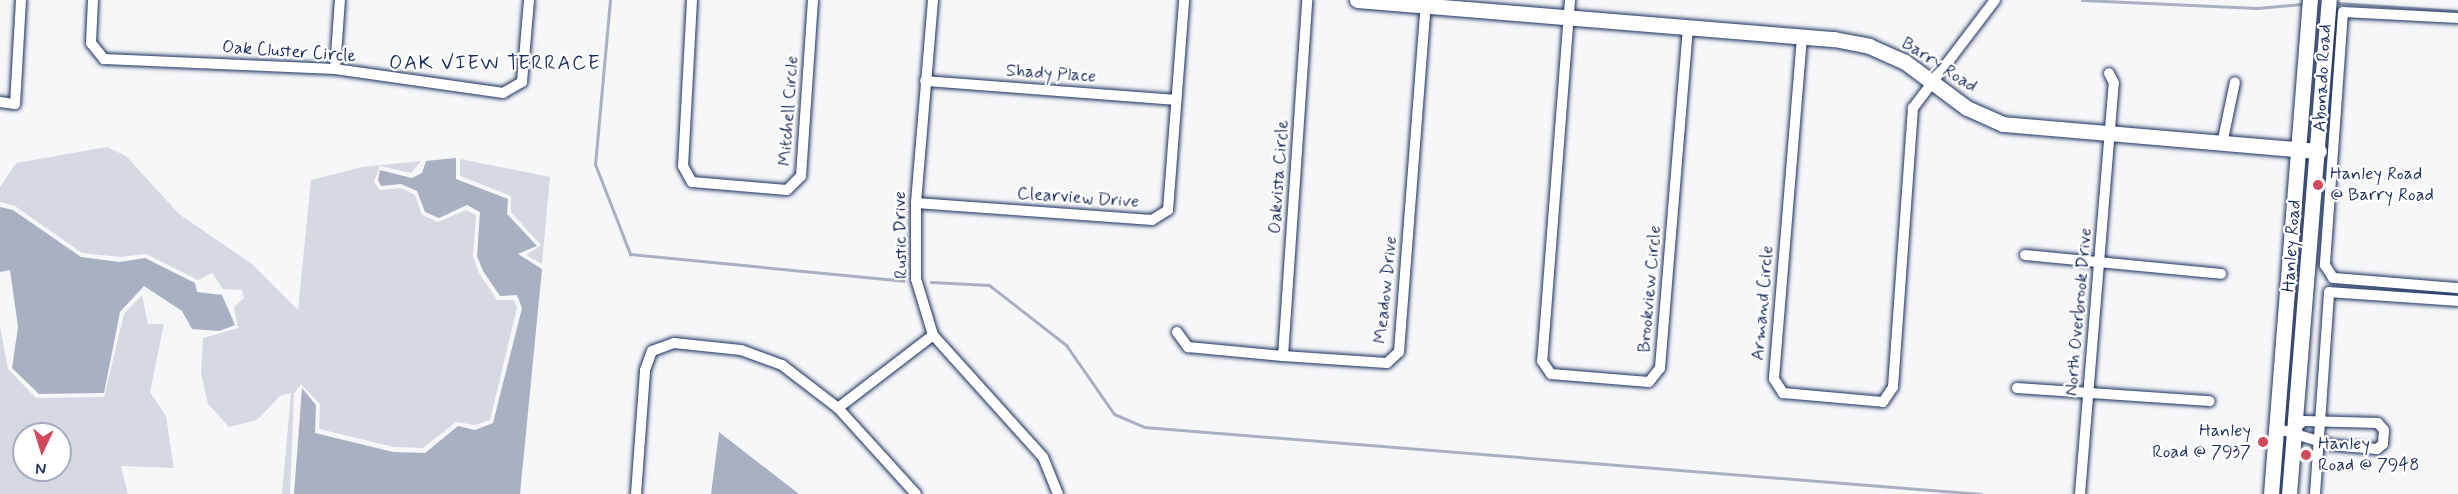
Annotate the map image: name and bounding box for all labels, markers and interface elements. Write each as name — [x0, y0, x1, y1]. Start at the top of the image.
street label: Abonado Road — [2309, 24, 2337, 132]
street label: Barry Road — [1897, 33, 1981, 97]
street label: Oak Cluster Circle — [219, 36, 359, 68]
district label: OAK VIEW TERRACE — [388, 51, 602, 75]
street label: Mitchell Circle — [774, 55, 804, 167]
street label: Shady Place — [1005, 60, 1097, 88]
street label: Oakvista Circle — [1264, 120, 1294, 234]
place label: Hanley Road @ Barry Road — [2330, 164, 2434, 207]
marker: Hanley Road @ Barry Road — [2311, 178, 2325, 192]
street label: Clearview Drive — [1017, 183, 1139, 213]
street label: Rustic Drive — [889, 191, 913, 279]
street label: Hanley Road — [2278, 199, 2306, 293]
street label: Brookview Circle — [1634, 225, 1666, 353]
street label: North Overbrook Drive — [2061, 227, 2097, 397]
street label: Meadow Drive — [1370, 235, 1402, 345]
street label: Armand Circle — [1747, 244, 1779, 362]
place label: Hanley Road @ 7937 — [2152, 421, 2251, 464]
north arrow — [12, 422, 72, 482]
place label: Hanley Road @ 7948 — [2318, 434, 2419, 476]
marker: Hanley Road @ 7937 — [2256, 435, 2270, 449]
marker: Hanley Road @ 7948 — [2299, 448, 2313, 462]
text: N — [35, 458, 47, 479]

